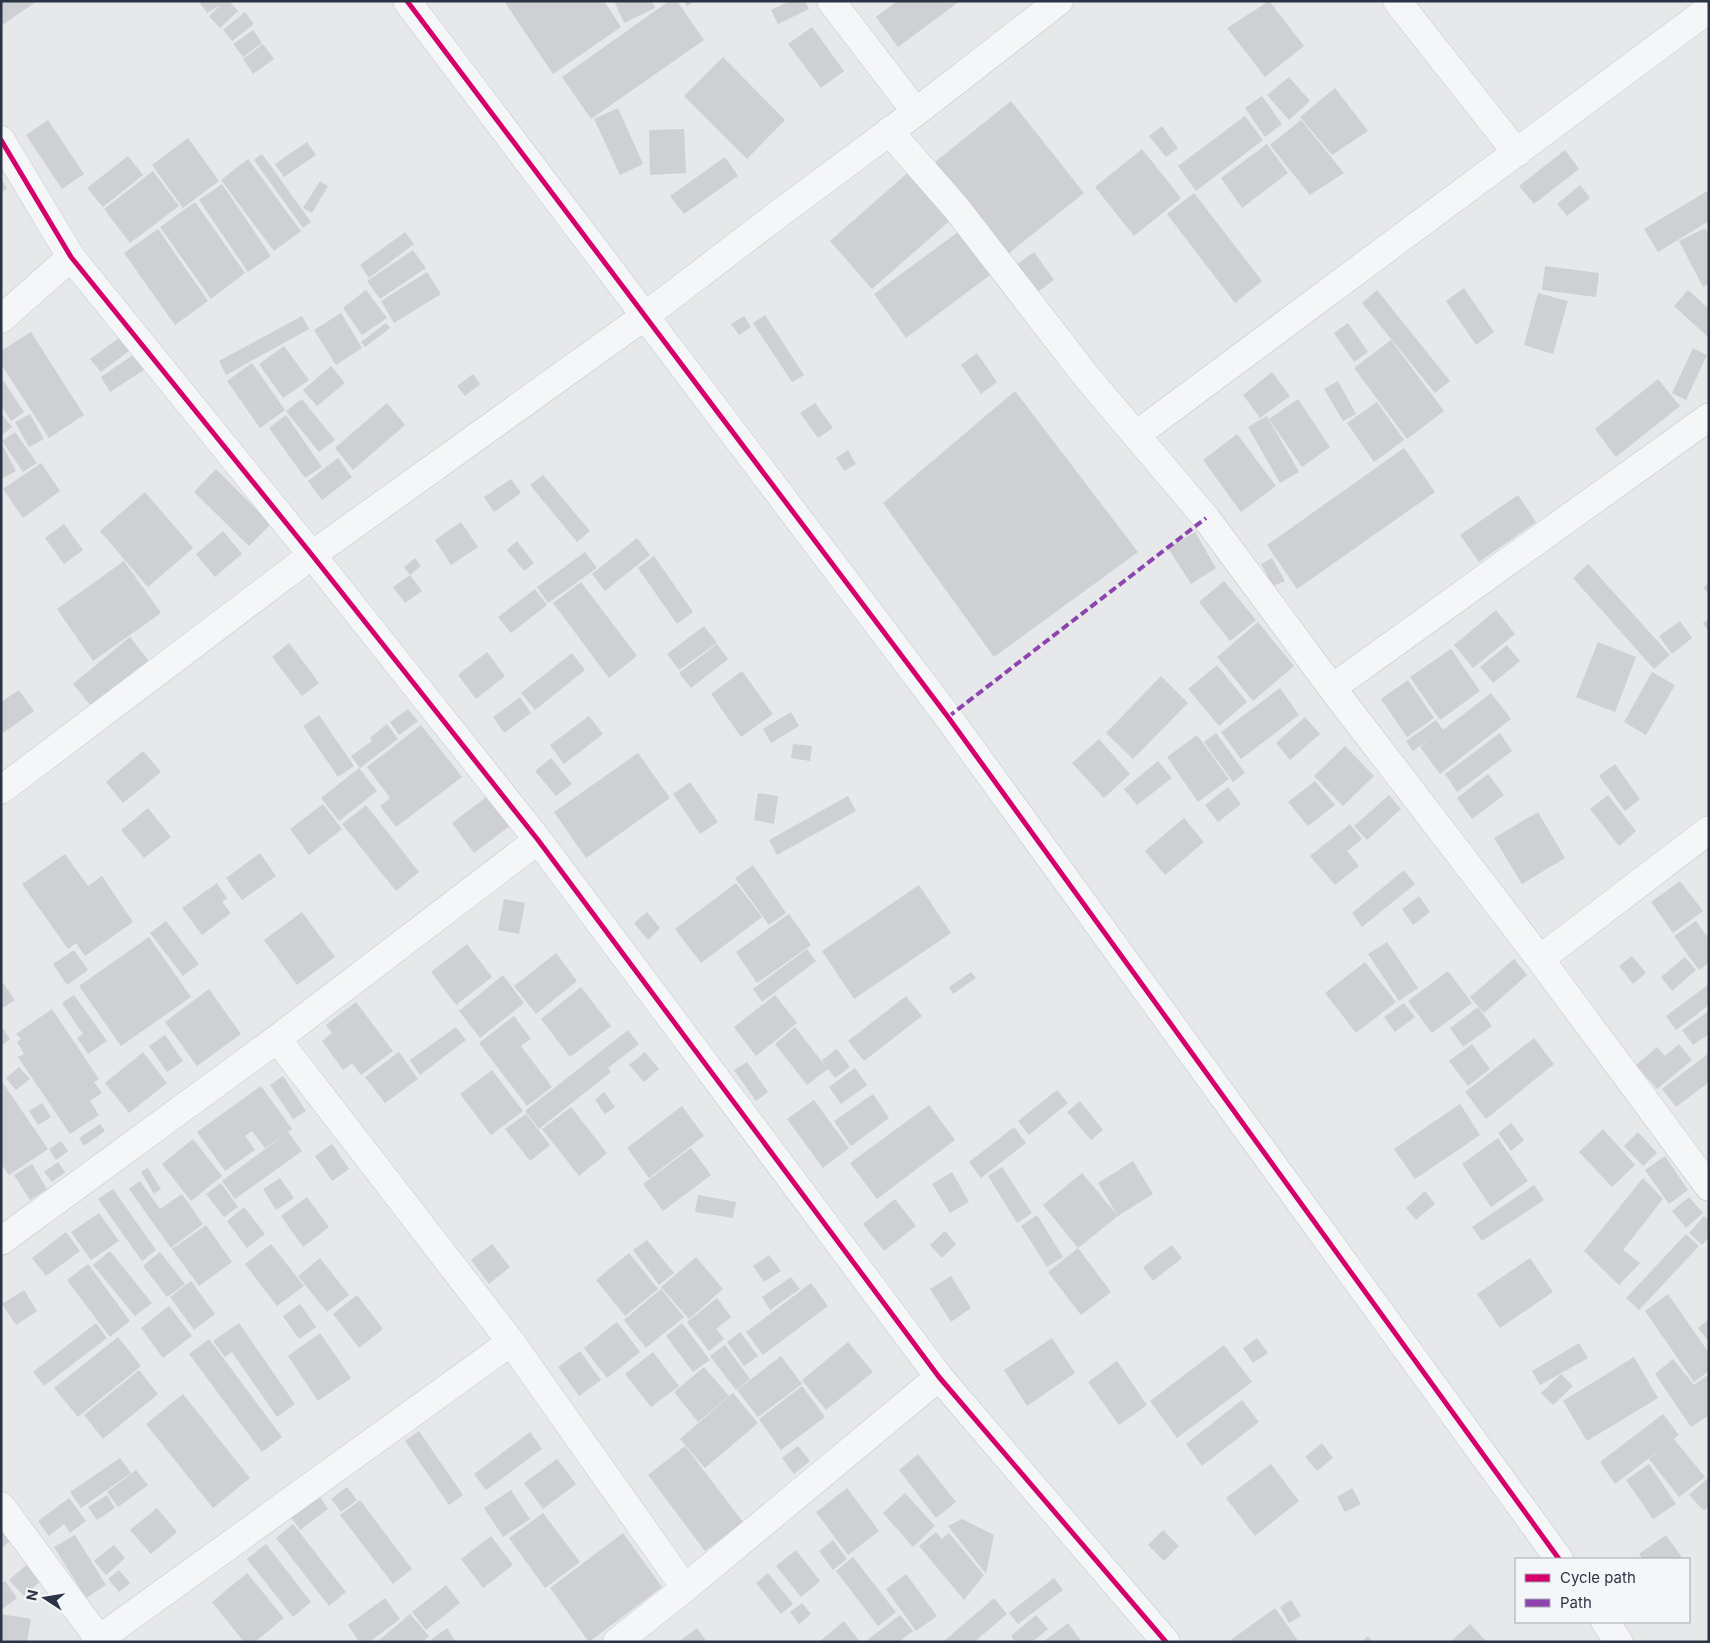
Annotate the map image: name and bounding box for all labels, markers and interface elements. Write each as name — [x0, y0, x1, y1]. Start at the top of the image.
legend — [1515, 1558, 1690, 1623]
text: Cycle path — [1560, 1568, 1636, 1587]
north arrow — [20, 1573, 70, 1623]
text: N — [22, 1588, 41, 1602]
text: Path — [1560, 1593, 1592, 1612]

